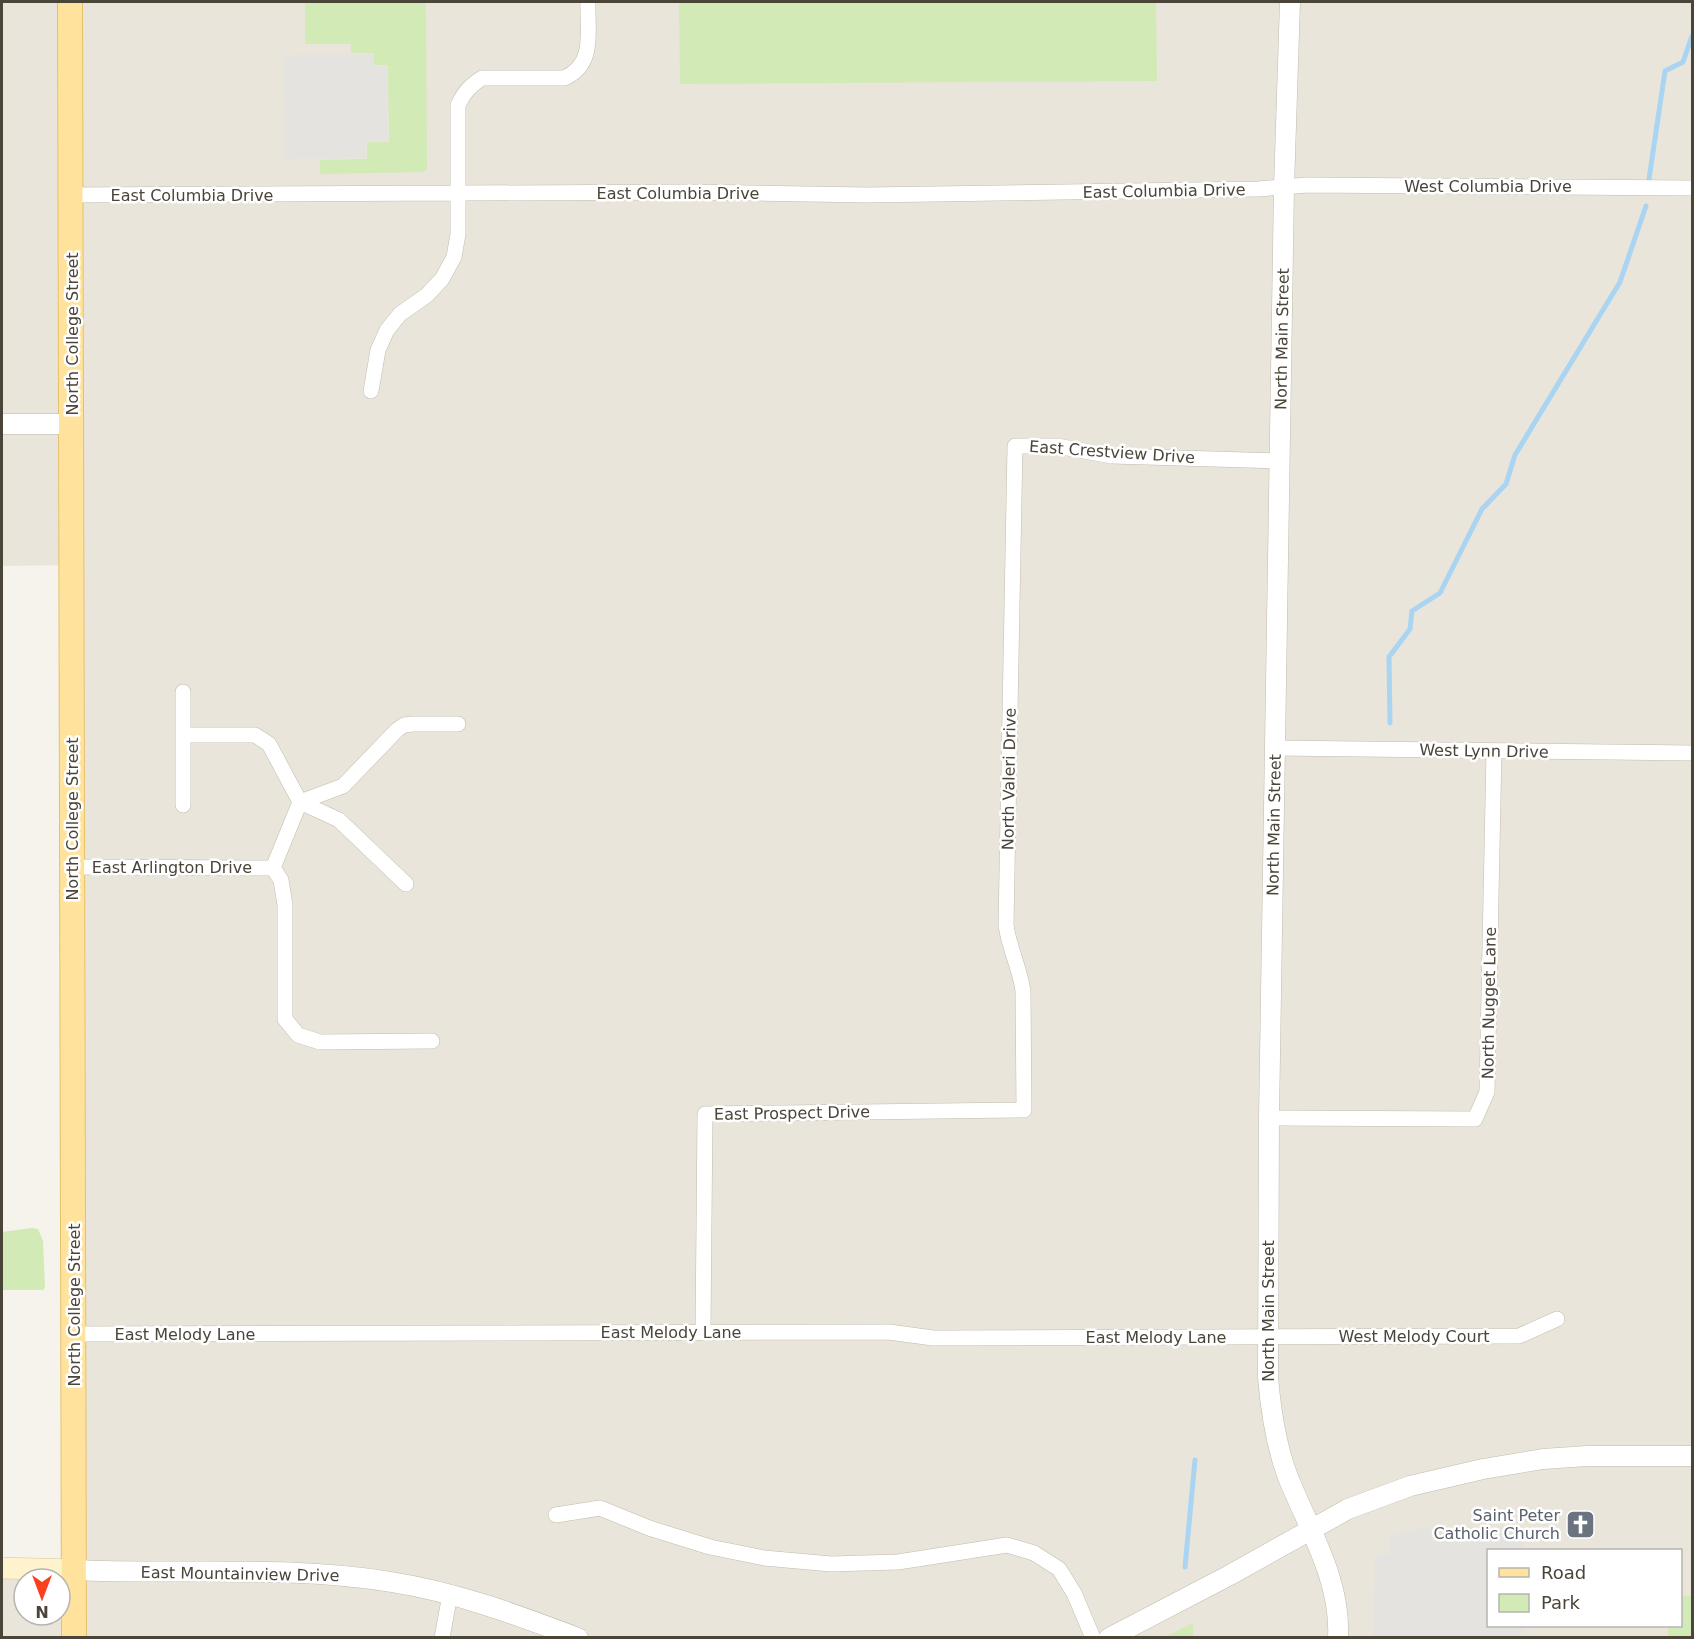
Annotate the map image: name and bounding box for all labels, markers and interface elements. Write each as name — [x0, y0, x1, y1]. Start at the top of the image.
street label: West Columbia Drive — [1404, 177, 1572, 196]
street label: East Columbia Drive — [1082, 180, 1246, 202]
street label: East Columbia Drive — [597, 184, 759, 203]
street label: East Columbia Drive — [111, 186, 273, 205]
street label: North College Street — [63, 252, 82, 416]
street label: North Main Street — [1271, 268, 1293, 410]
street label: East Crestview Drive — [1029, 437, 1195, 467]
street label: North Valeri Drive — [998, 708, 1020, 850]
street label: North College Street — [63, 737, 82, 901]
street label: West Lynn Drive — [1419, 740, 1549, 762]
street label: North Main Street — [1263, 754, 1285, 896]
street label: East Arlington Drive — [92, 858, 252, 877]
street label: North Nugget Lane — [1478, 927, 1500, 1079]
street label: East Prospect Drive — [714, 1102, 870, 1124]
street label: North College Street — [65, 1223, 84, 1387]
street label: North Main Street — [1259, 1240, 1278, 1382]
street label: East Melody Lane — [601, 1323, 741, 1342]
street label: East Melody Lane — [115, 1325, 255, 1344]
street label: West Melody Court — [1339, 1327, 1489, 1346]
street label: East Melody Lane — [1086, 1328, 1226, 1347]
place label: Saint Peter Catholic Church — [1433, 1506, 1560, 1543]
church icon: Saint Peter Catholic Church — [1565, 1508, 1597, 1540]
legend — [1487, 1549, 1682, 1627]
text: Road — [1541, 1562, 1586, 1583]
street label: East Mountainview Drive — [140, 1563, 340, 1585]
north arrow — [12, 1567, 72, 1627]
text: Park — [1541, 1592, 1580, 1613]
text: N — [35, 1602, 49, 1621]

